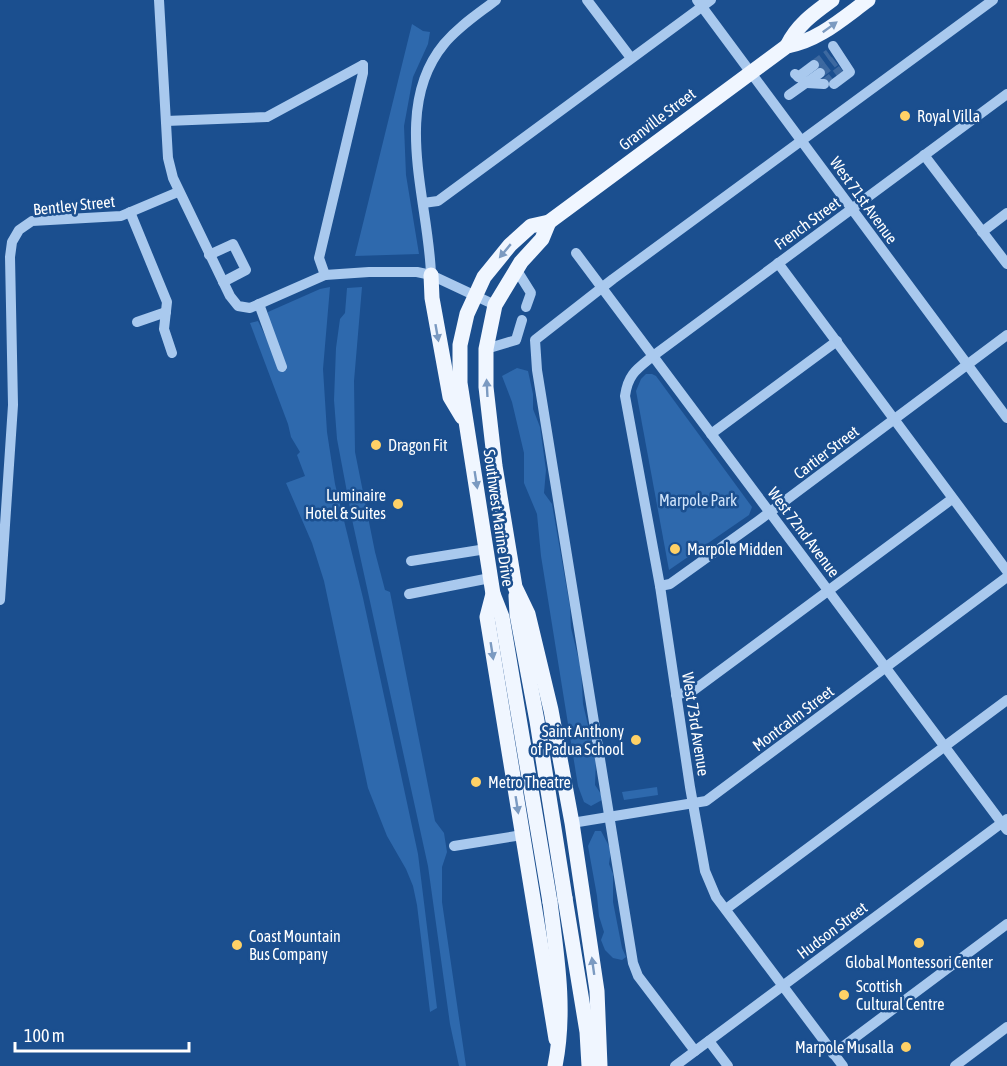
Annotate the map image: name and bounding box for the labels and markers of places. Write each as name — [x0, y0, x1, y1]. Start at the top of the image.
place label: Royal Villa — [917, 107, 980, 126]
marker: Royal Villa — [898, 109, 912, 123]
place label: Dragon Fit — [388, 436, 448, 455]
marker: Dragon Fit — [369, 438, 383, 452]
place label: Luminaire Hotel & Suites — [305, 486, 386, 522]
marker: Luminaire Hotel & Suites — [391, 497, 405, 511]
place label: Marpole Midden — [687, 540, 783, 559]
marker: Marpole Midden — [668, 542, 682, 556]
place label: Saint Anthony of Padua School — [530, 722, 625, 758]
marker: Saint Anthony of Padua School — [629, 733, 643, 747]
place label: Metro Theatre — [488, 773, 571, 791]
marker: Metro Theatre — [469, 775, 483, 789]
place label: Coast Mountain Bus Company — [249, 927, 341, 964]
marker: Global Montessori Center — [912, 936, 926, 950]
marker: Coast Mountain Bus Company — [230, 938, 244, 952]
place label: Global Montessori Center — [845, 953, 993, 971]
place label: Scottish Cultural Centre — [856, 977, 945, 1013]
marker: Scottish Cultural Centre — [837, 988, 851, 1002]
place label: Marpole Musalla — [795, 1038, 894, 1057]
marker: Marpole Musalla — [899, 1040, 913, 1054]

